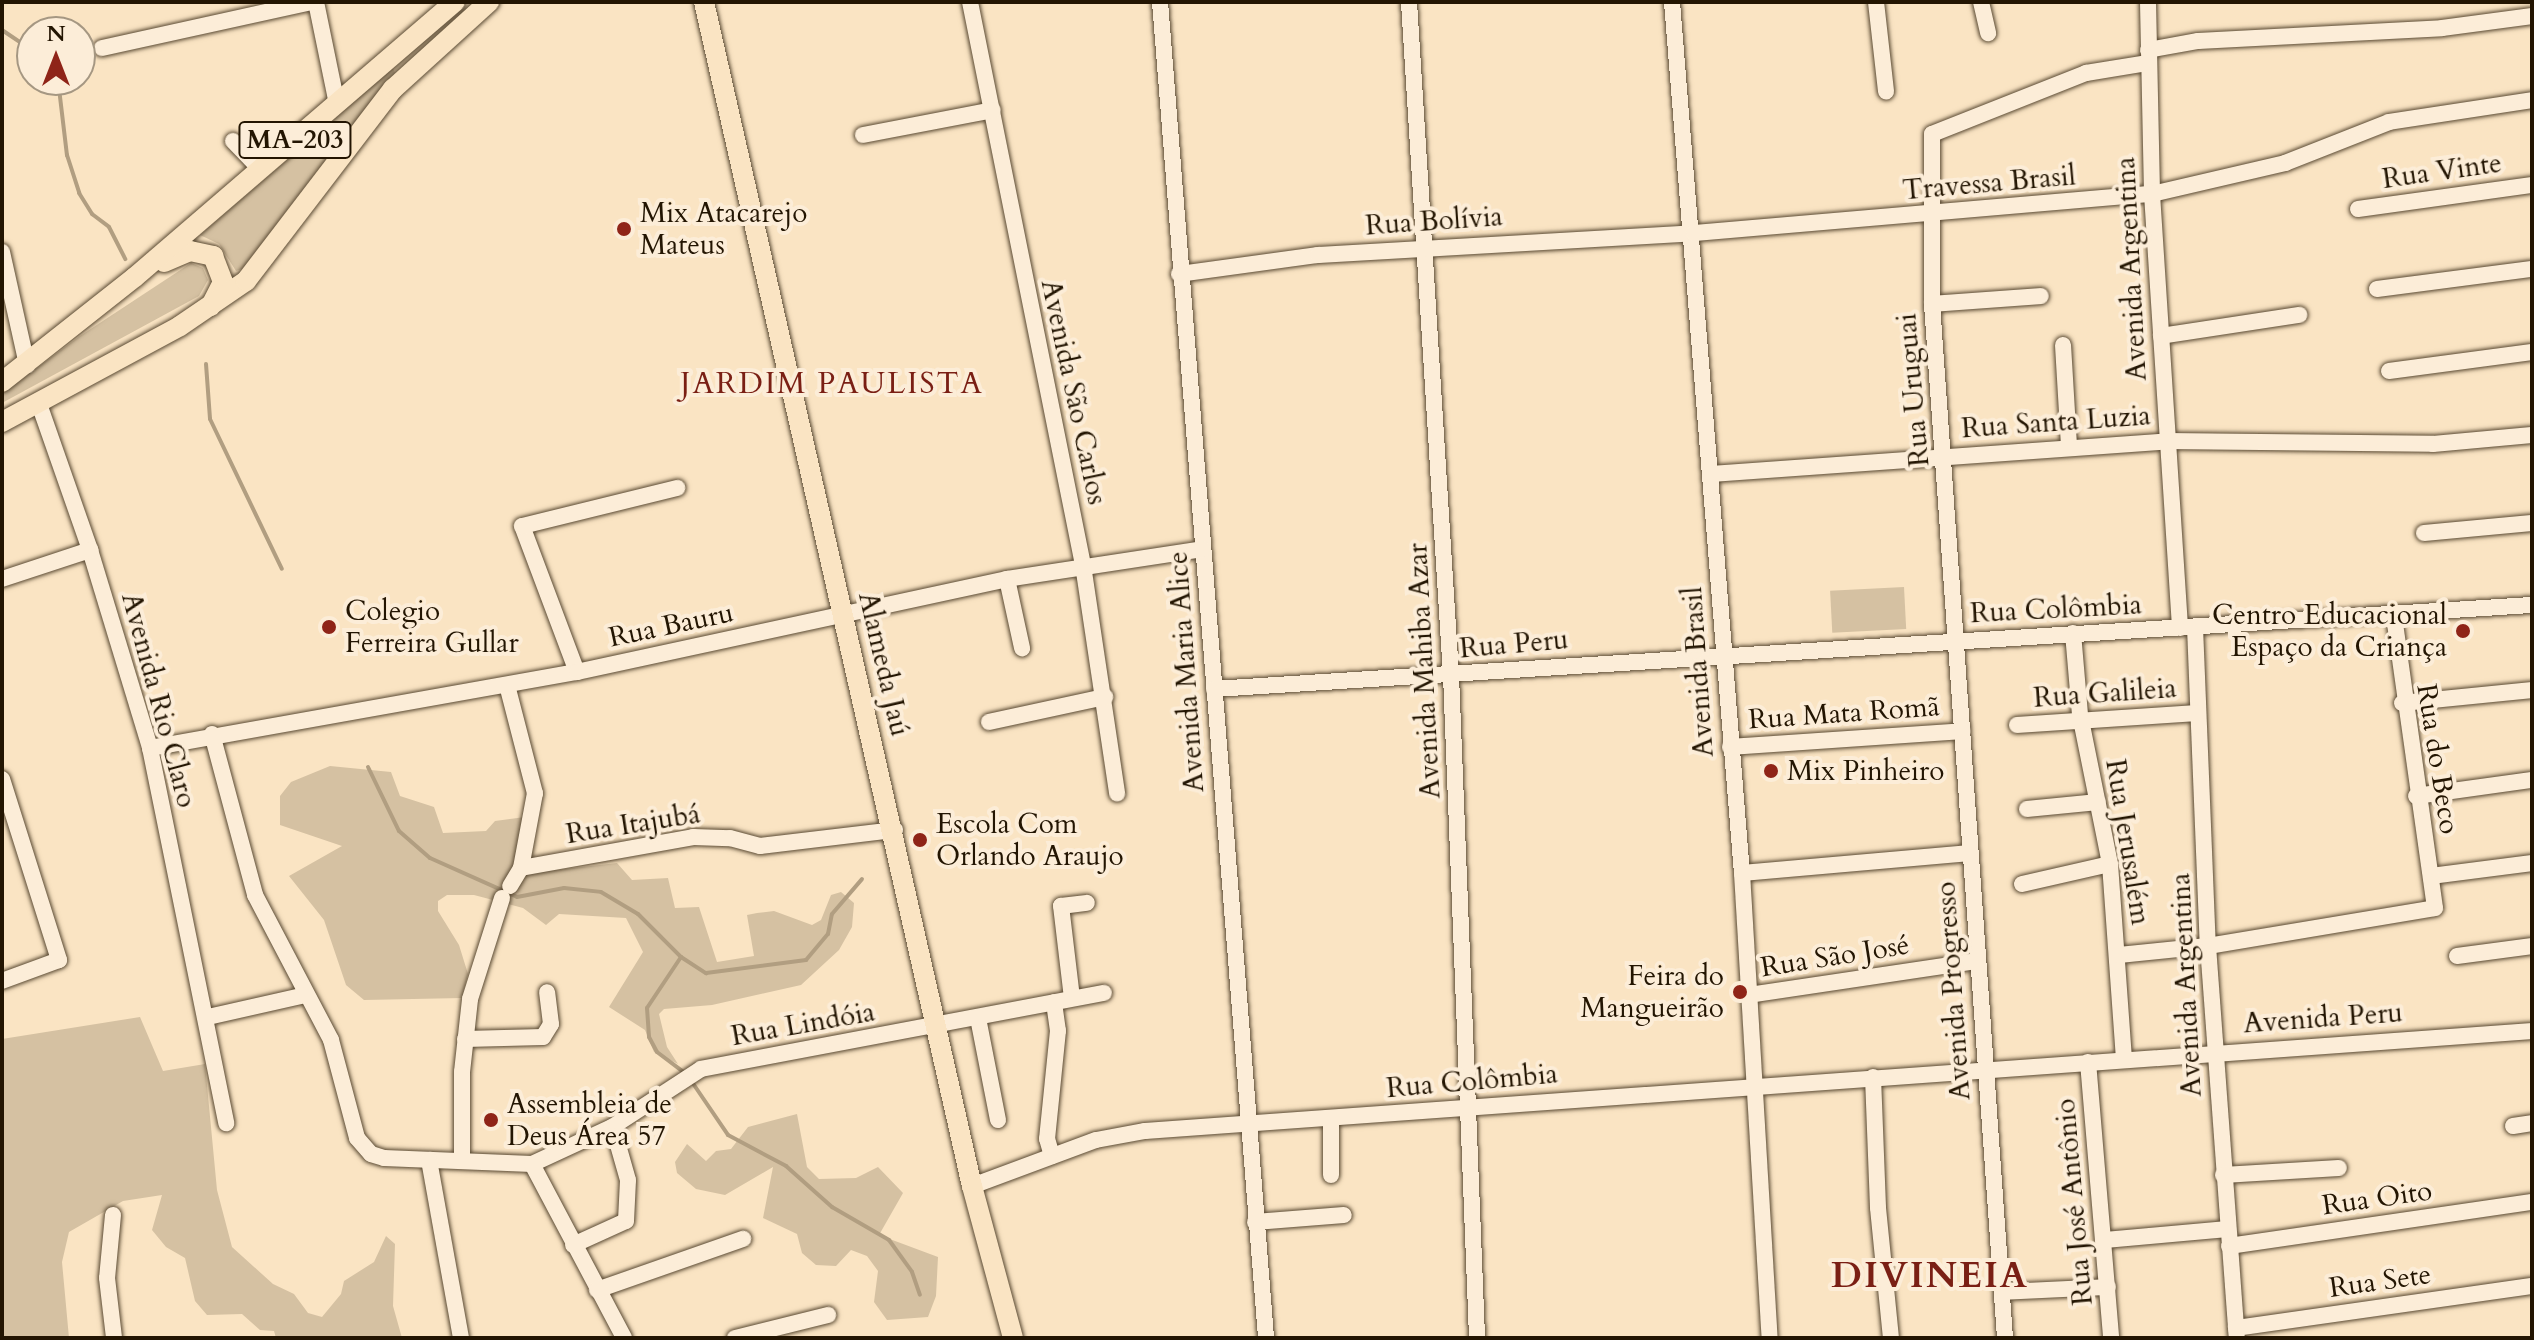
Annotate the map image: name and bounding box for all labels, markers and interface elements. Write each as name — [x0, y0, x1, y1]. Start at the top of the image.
north arrow — [16, 16, 96, 96]
text: N — [46, 19, 66, 49]
road number: MA-203 — [237, 118, 353, 162]
street label: Rua Vinte — [2380, 146, 2504, 196]
street label: Avenida Argentina — [2108, 156, 2154, 382]
street label: Travessa Brasil — [1901, 159, 2077, 207]
place label: Mix Atacarejo Mateus — [640, 196, 807, 262]
street label: Rua Bolívia — [1364, 199, 1504, 243]
marker: Mix Atacarejo Mateus — [615, 220, 633, 238]
street label: Avenida São Carlos — [1034, 276, 1114, 508]
street label: Rua Uruguai — [1890, 312, 1936, 468]
district label: JARDIM PAULISTA — [680, 366, 984, 402]
street label: Rua Santa Luzia — [1960, 399, 2152, 445]
street label: Avenida Mahiba Azar — [1401, 542, 1447, 800]
street label: Avenida Maria Alice — [1161, 550, 1211, 794]
street label: Avenida Brasil — [1675, 586, 1721, 758]
street label: Rua Colômbia — [1969, 588, 2143, 630]
street label: Avenida Rio Claro — [114, 589, 204, 811]
street label: Alameda Jaú — [851, 589, 917, 739]
place label: Colegio Ferreira Gullar — [345, 594, 519, 660]
street label: Rua Bauru — [606, 595, 736, 655]
place label: Centro Educacional Espaço da Criança — [2212, 598, 2447, 664]
marker: Colegio Ferreira Gullar — [320, 618, 338, 636]
marker: Centro Educacional Espaço da Criança — [2454, 622, 2472, 640]
street label: Rua Peru — [1458, 623, 1570, 665]
street label: Rua Galileia — [2032, 671, 2178, 715]
street label: Rua do Beco — [2410, 682, 2466, 836]
street label: Rua Mata Romã — [1747, 690, 1941, 736]
place label: Mix Pinheiro — [1787, 754, 1944, 788]
street label: Rua Jerusalém — [2098, 757, 2158, 927]
marker: Mix Pinheiro — [1762, 762, 1780, 780]
street label: Rua Itajubá — [564, 797, 702, 851]
place label: Escola Com Orlando Araujo — [936, 807, 1124, 873]
marker: Escola Com Orlando Araujo — [911, 831, 929, 849]
street label: Avenida Argentina — [2163, 872, 2209, 1098]
street label: Avenida Progresso — [1929, 880, 1977, 1102]
street label: Rua São José — [1758, 928, 1912, 984]
place label: Feira do Mangueirão — [1580, 959, 1724, 1025]
marker: Feira do Mangueirão — [1731, 983, 1749, 1001]
street label: Rua Lindóia — [729, 995, 877, 1053]
street label: Avenida Peru — [2242, 996, 2404, 1040]
street label: Rua Colômbia — [1385, 1057, 1559, 1105]
place label: Assembleia de Deus Área 57 — [507, 1087, 672, 1153]
street label: Rua José Antônio — [2048, 1097, 2100, 1307]
marker: Assembleia de Deus Área 57 — [482, 1111, 500, 1129]
street label: Rua Oito — [2320, 1174, 2434, 1222]
district label: DIVINEIA — [1831, 1254, 2029, 1298]
street label: Rua Sete — [2327, 1257, 2433, 1305]

